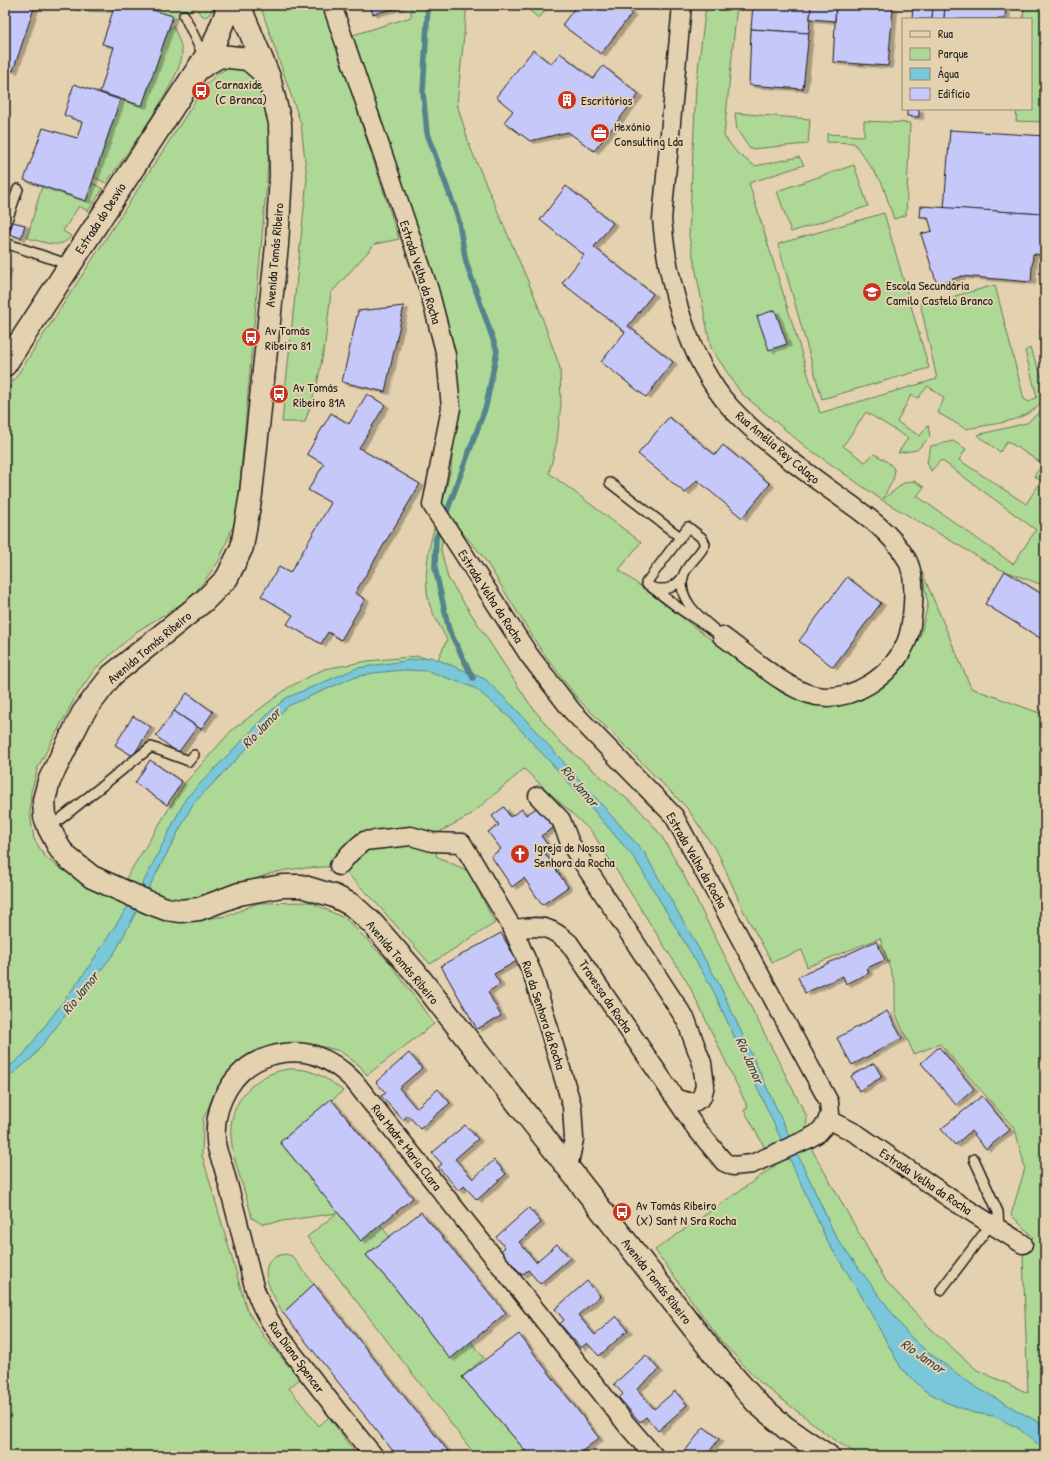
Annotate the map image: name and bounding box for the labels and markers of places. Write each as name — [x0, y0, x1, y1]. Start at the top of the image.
place label: Carnaxide (C Branca) — [215, 75, 267, 108]
bus stop icon: Carnaxide (C Branca) — [190, 80, 212, 102]
building icon: Escritórios — [556, 89, 578, 111]
place label: Escritórios — [581, 91, 633, 109]
place label: Hexónio Consulting Lda — [614, 117, 683, 150]
office icon: Hexónio Consulting Lda — [589, 122, 611, 144]
place label: Escola Secundária Camilo Castelo Branco — [886, 276, 993, 309]
school or university icon: Escola Secundária Camilo Castelo Branco — [861, 281, 883, 303]
place label: Av Tomás Ribeiro 81 — [265, 321, 311, 354]
bus stop icon: Av Tomás Ribeiro 81 — [240, 326, 262, 348]
place label: Av Tomás Ribeiro 81A — [293, 378, 346, 411]
bus stop icon: Av Tomás Ribeiro 81A — [268, 383, 290, 405]
place label: Igreja de Nossa Senhora da Rocha — [534, 838, 615, 871]
church icon: Igreja de Nossa Senhora da Rocha — [509, 843, 531, 865]
place label: Av Tomás Ribeiro (X) Sant N Sra Rocha — [636, 1196, 736, 1229]
bus stop icon: Av Tomás Ribeiro (X) Sant N Sra Rocha — [611, 1201, 633, 1223]

